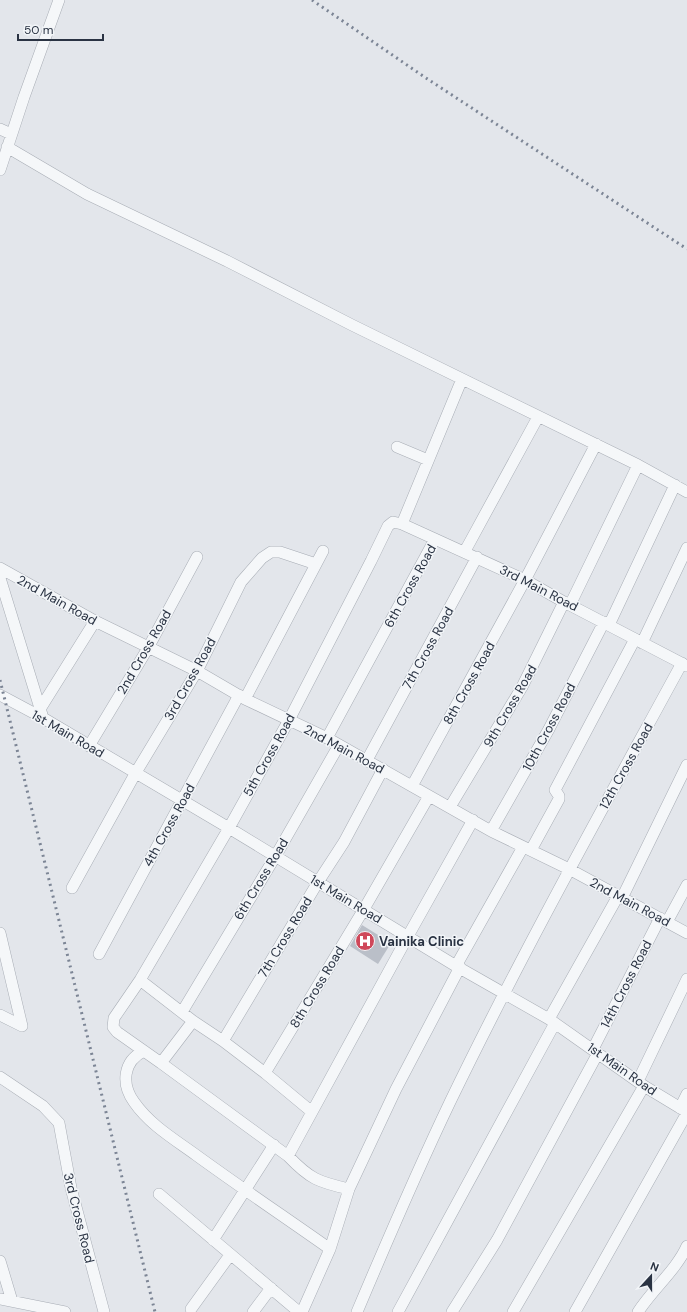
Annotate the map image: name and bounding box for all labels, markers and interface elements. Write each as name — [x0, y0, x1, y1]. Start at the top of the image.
scale bar — [18, 16, 103, 42]
text: 50 m — [24, 22, 53, 38]
street label: 6th Cross Road — [380, 541, 440, 631]
street label: 3rd Main Road — [497, 561, 581, 615]
street label: 2nd Main Road — [14, 571, 100, 629]
street label: 7th Cross Road — [398, 604, 458, 692]
street label: 2nd Cross Road — [113, 607, 175, 697]
street label: 3rd Cross Road — [160, 635, 220, 723]
street label: 8th Cross Road — [439, 639, 499, 727]
street label: 9th Cross Road — [479, 662, 541, 750]
street label: 10th Cross Road — [519, 680, 579, 774]
street label: 1st Main Road — [29, 706, 107, 762]
street label: 5th Cross Road — [239, 711, 299, 799]
street label: 12th Cross Road — [595, 720, 657, 812]
street label: 2nd Main Road — [301, 721, 387, 777]
street label: 4th Cross Road — [139, 781, 199, 869]
street label: 6th Cross Road — [230, 835, 292, 923]
street label: 1st Main Road — [307, 871, 385, 927]
street label: 2nd Main Road — [587, 874, 673, 930]
street label: 7th Cross Road — [254, 893, 316, 981]
hospital icon: Vainika Clinic — [354, 930, 376, 952]
place label: Vainika Clinic — [379, 933, 464, 950]
street label: 14th Cross Road — [597, 937, 655, 1031]
street label: 8th Cross Road — [286, 943, 348, 1031]
street label: 1st Main Road — [584, 1039, 660, 1099]
street label: 3rd Cross Road — [60, 1171, 98, 1265]
north arrow — [631, 1256, 671, 1296]
text: N — [648, 1259, 661, 1275]

